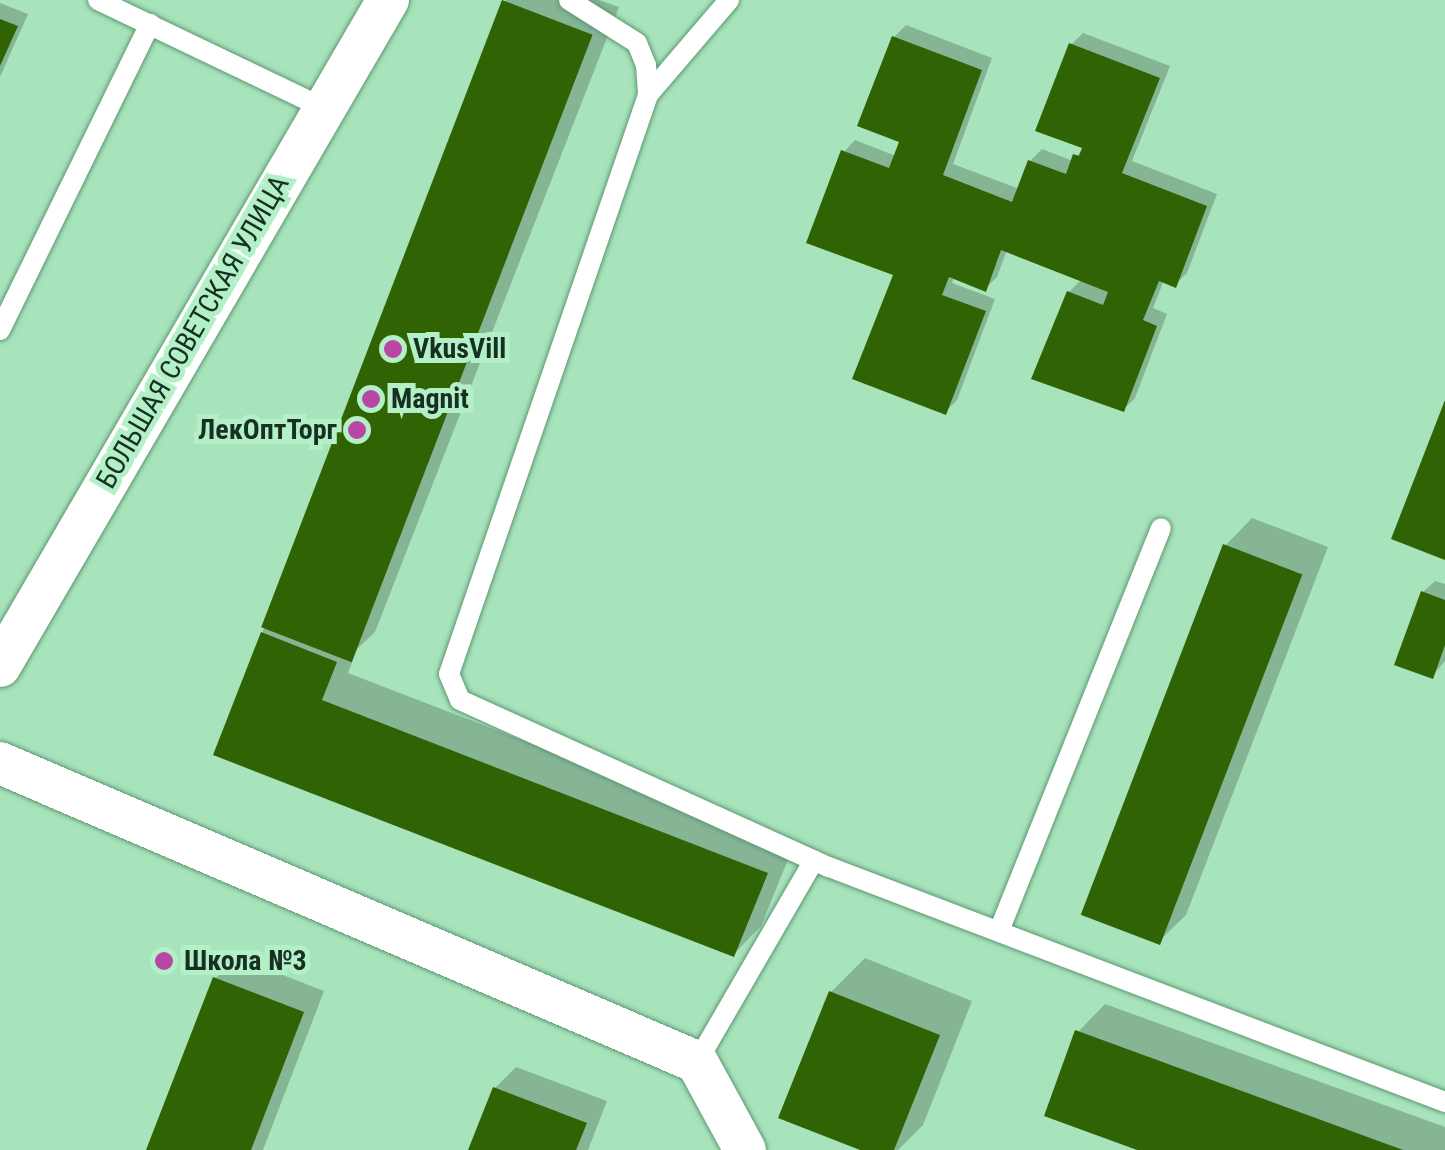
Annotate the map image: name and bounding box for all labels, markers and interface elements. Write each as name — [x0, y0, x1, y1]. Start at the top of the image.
street label: БОЛЬШАЯ СОВЕТСКАЯ УЛИЦА — [90, 170, 296, 494]
place label: VkusVill — [413, 332, 506, 366]
marker: VkusVill — [382, 338, 404, 360]
place label: Magnit — [391, 382, 469, 416]
marker: Magnit — [360, 388, 382, 410]
place label: ЛекОптТорг — [198, 413, 337, 447]
marker: ЛекОптТорг — [346, 419, 368, 441]
place label: Школа №3 — [184, 944, 307, 978]
marker: Школа №3 — [153, 950, 175, 972]

